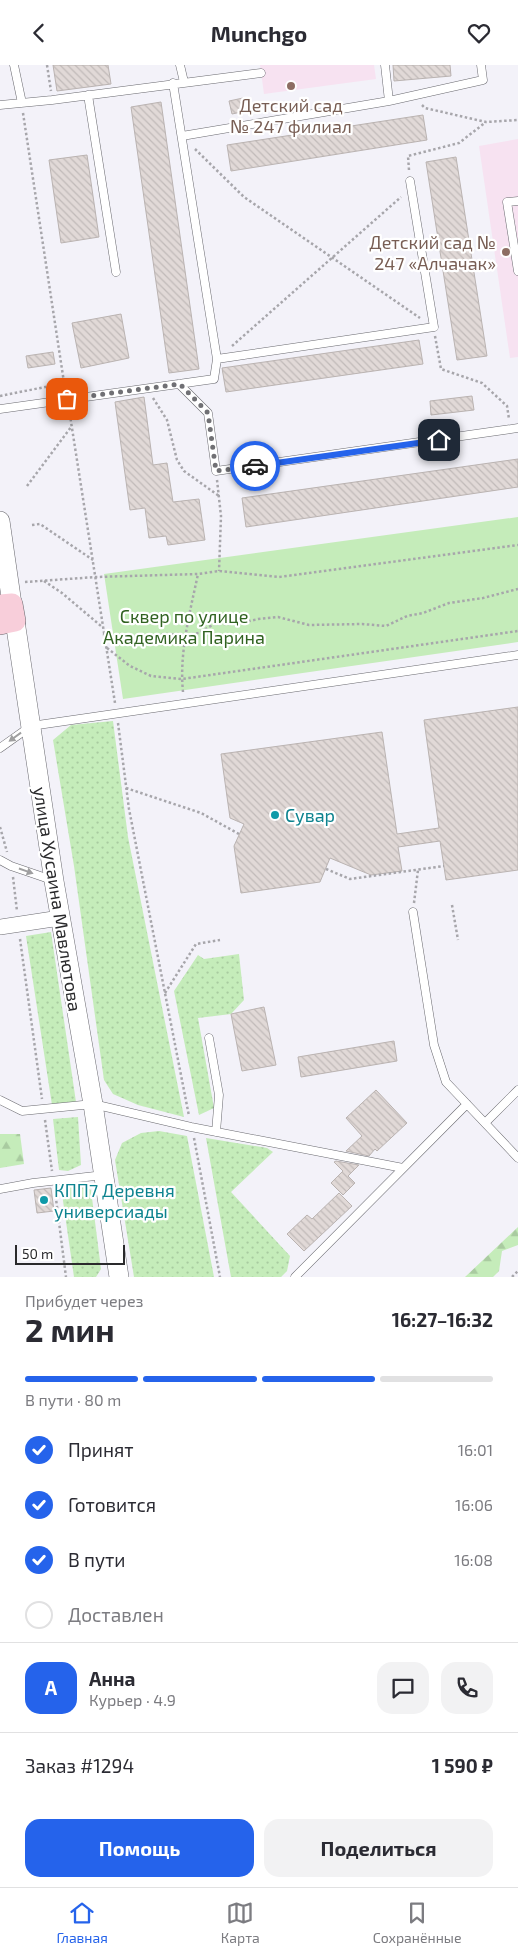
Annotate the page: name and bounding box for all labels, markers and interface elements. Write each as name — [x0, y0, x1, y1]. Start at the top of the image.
icon: back — [25, 19, 53, 47]
icon: heart — [465, 19, 493, 47]
text: Munchgo — [211, 20, 307, 46]
marker: Детский сад № 247 филиал — [285, 80, 297, 92]
place label: Детский сад № 247 филиал — [230, 94, 352, 137]
place label: Детский сад № 247 «Алчачак» — [369, 231, 496, 274]
marker: Детский сад № 247 «Алчачак» — [500, 246, 512, 258]
pin — [46, 378, 88, 420]
icon: bag — [53, 385, 81, 413]
pin — [418, 419, 460, 461]
icon: home — [425, 426, 453, 454]
courier — [230, 441, 280, 491]
icon: car — [241, 452, 269, 480]
park label: Сквер по улице Академика Парина — [103, 605, 265, 648]
one-way arrow — [8, 732, 22, 742]
street label: улица Хусаина Мавлютова — [29, 785, 87, 1013]
place label: Сувар — [285, 804, 335, 826]
marker: Сувар — [269, 809, 281, 821]
one-way arrow — [19, 868, 34, 875]
place label: КПП7 Деревня универсиады — [54, 1179, 175, 1222]
marker: КПП7 Деревня универсиады — [38, 1194, 50, 1206]
scale bar — [15, 1242, 125, 1265]
text: 50 m — [22, 1245, 53, 1262]
text: Прибудет через — [25, 1291, 143, 1310]
text: 16:27–16:32 — [392, 1308, 493, 1331]
text: 2 мин — [25, 1310, 115, 1348]
text: В пути · 80 m — [25, 1390, 121, 1409]
icon: check — [25, 1436, 53, 1464]
text: Принят — [68, 1438, 134, 1461]
text: 16:01 — [458, 1440, 493, 1459]
icon: check — [25, 1491, 53, 1519]
text: Готовится — [68, 1493, 156, 1516]
text: 16:06 — [455, 1495, 493, 1514]
icon: check — [25, 1546, 53, 1574]
text: В пути — [68, 1548, 126, 1571]
text: 16:08 — [454, 1550, 493, 1569]
text: Доставлен — [68, 1603, 164, 1626]
button: chat — [377, 1662, 429, 1714]
button: phone — [441, 1662, 493, 1714]
text: Анна — [89, 1667, 135, 1690]
text: А — [45, 1676, 57, 1699]
text: Курьер · 4.9 — [89, 1690, 176, 1709]
text: Заказ #1294 — [25, 1754, 134, 1777]
text: 1 590 ₽ — [432, 1754, 493, 1777]
button: Помощь — [25, 1819, 254, 1877]
button: Поделиться — [264, 1819, 493, 1877]
tab: Главная — [57, 1899, 108, 1946]
tab: Карта — [221, 1899, 260, 1946]
tab: Сохранённые — [373, 1899, 461, 1946]

